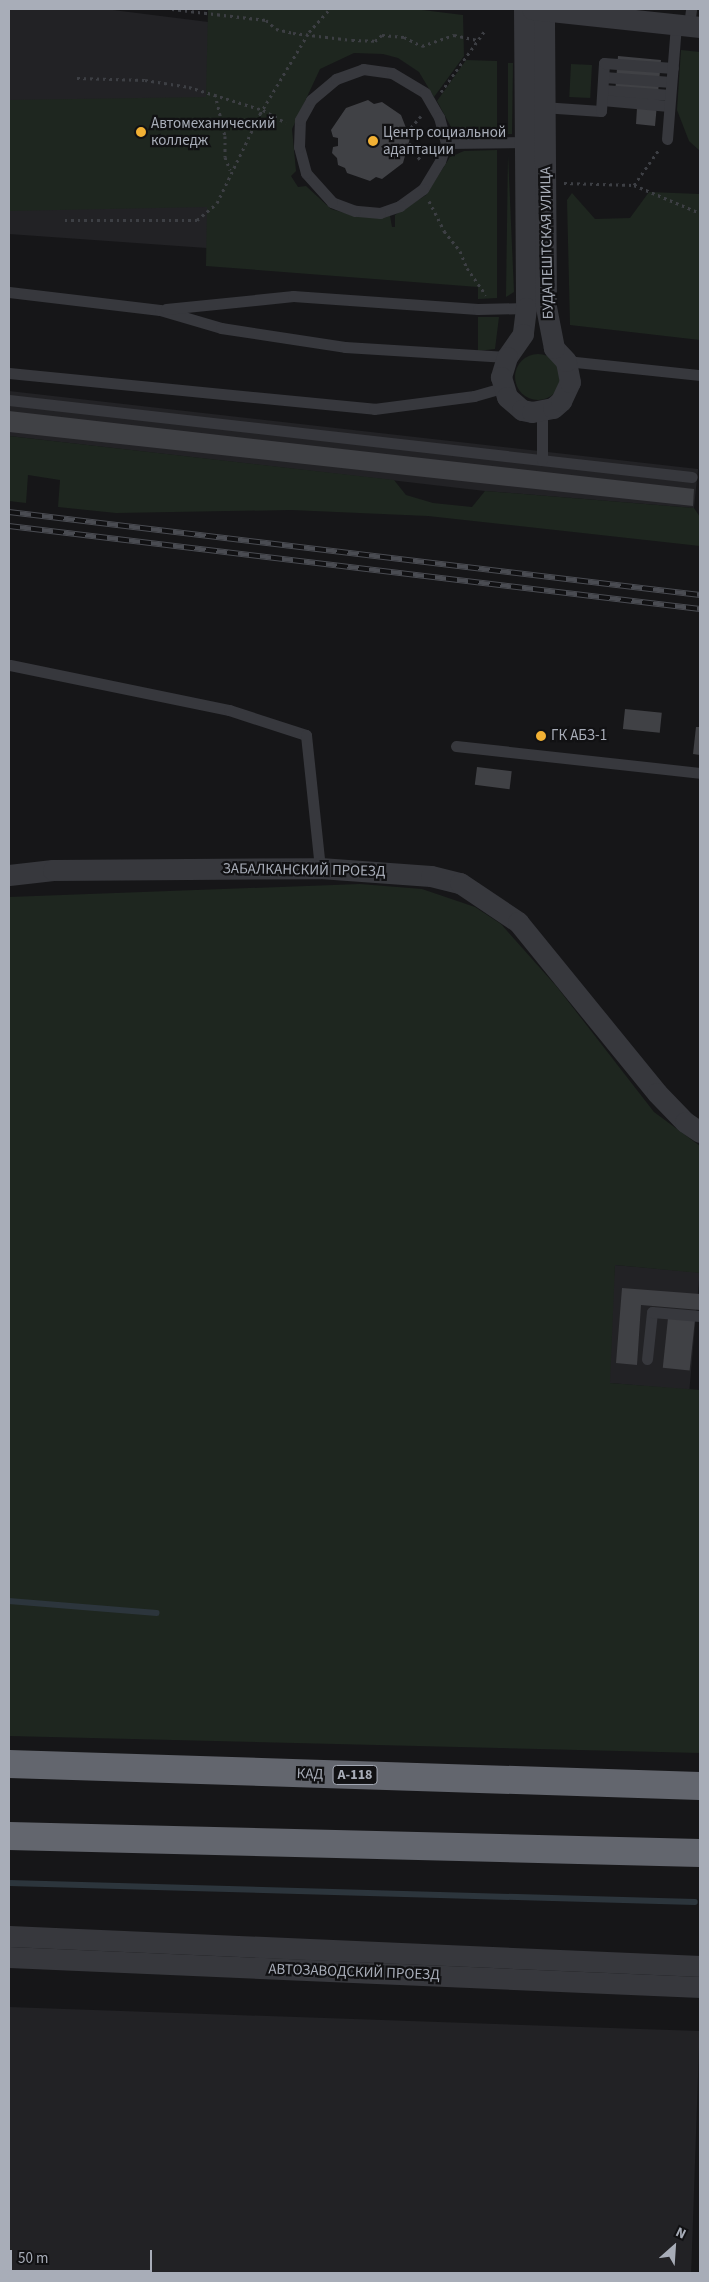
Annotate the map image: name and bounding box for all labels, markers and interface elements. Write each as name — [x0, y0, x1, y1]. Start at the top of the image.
place label: Автомеханический колледж — [151, 114, 275, 149]
place label: Центр социальной адаптации — [383, 123, 506, 158]
marker: Автомеханический колледж — [135, 126, 147, 138]
marker: Центр социальной адаптации — [367, 135, 379, 147]
street label: БУДАПЕШТСКАЯ УЛИЦА — [537, 167, 557, 319]
place label: ГК АБЗ-1 — [551, 727, 607, 745]
marker: ГК АБЗ-1 — [535, 730, 547, 742]
street label: ЗАБАЛКАНСКИЙ ПРОЕЗД — [222, 860, 386, 880]
road number: А-118 — [332, 1764, 378, 1786]
street label: КАД — [296, 1765, 324, 1783]
street label: АВТОЗАВОДСКИЙ ПРОЕЗД — [268, 1960, 440, 1984]
north arrow — [649, 2222, 699, 2272]
text: N — [672, 2222, 689, 2245]
scale bar — [12, 2240, 155, 2272]
text: 50 m — [18, 2248, 48, 2269]

